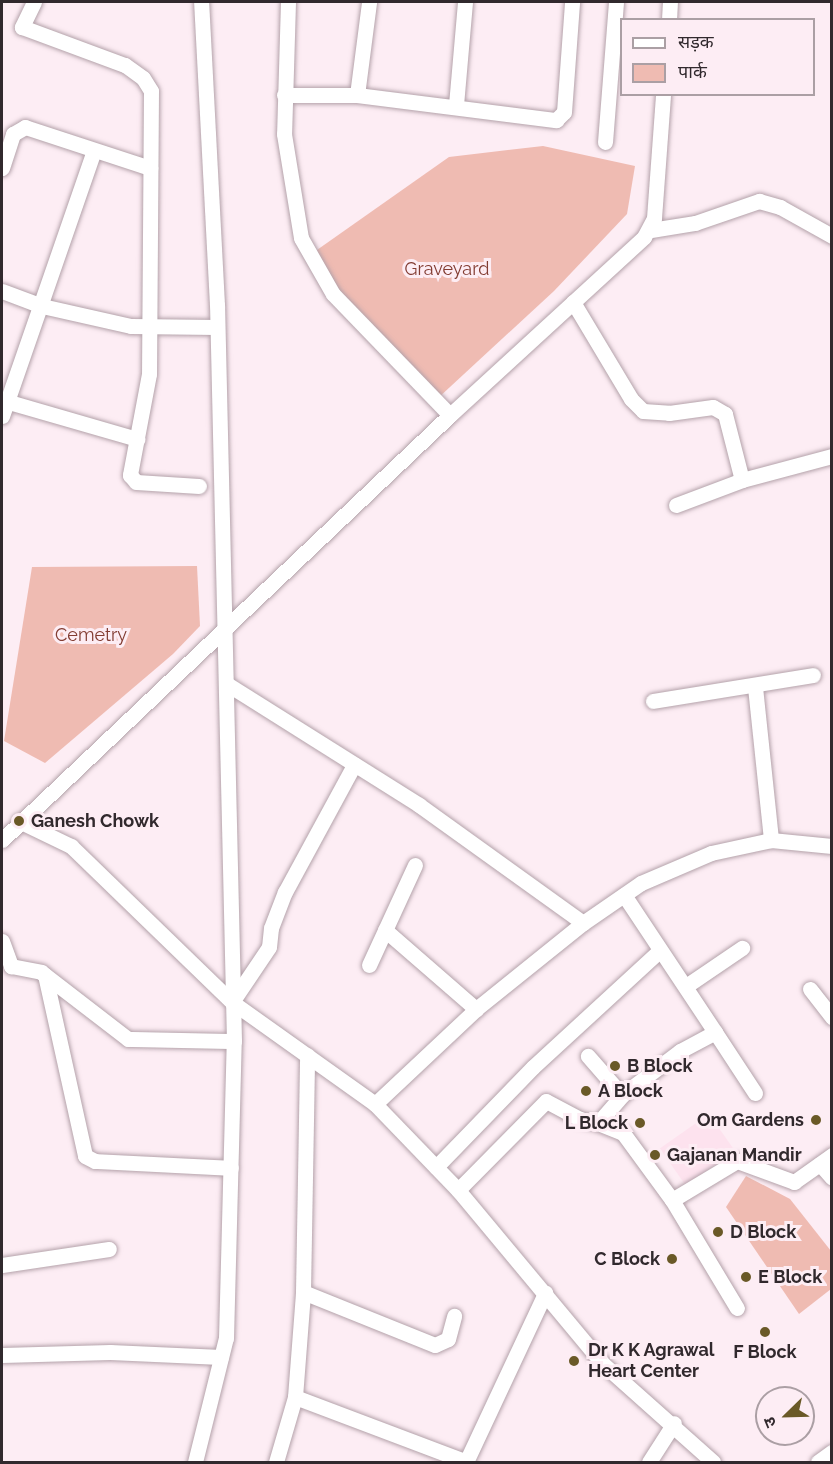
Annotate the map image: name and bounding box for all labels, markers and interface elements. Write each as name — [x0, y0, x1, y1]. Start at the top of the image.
legend — [620, 18, 815, 96]
text: सड़क — [678, 31, 714, 52]
text: पार्क — [678, 61, 707, 82]
park label: Graveyard — [405, 258, 489, 280]
park label: Cemetry — [55, 624, 127, 646]
place label: Ganesh Chowk — [31, 810, 159, 832]
marker: Ganesh Chowk — [12, 814, 26, 828]
place label: B Block — [627, 1055, 693, 1077]
marker: B Block — [608, 1059, 622, 1073]
place label: A Block — [598, 1080, 663, 1102]
marker: A Block — [579, 1084, 593, 1098]
place label: Om Gardens — [697, 1109, 804, 1131]
place label: L Block — [564, 1112, 628, 1134]
marker: Om Gardens — [809, 1113, 823, 1127]
marker: L Block — [633, 1116, 647, 1130]
place label: Gajanan Mandir — [667, 1144, 802, 1166]
marker: Gajanan Mandir — [648, 1148, 662, 1162]
place label: D Block — [730, 1221, 796, 1243]
marker: D Block — [711, 1225, 725, 1239]
place label: C Block — [594, 1248, 660, 1270]
marker: C Block — [665, 1252, 679, 1266]
place label: E Block — [758, 1266, 822, 1288]
marker: E Block — [739, 1270, 753, 1284]
marker: F Block — [758, 1325, 772, 1339]
place label: Dr K K Agrawal Heart Center — [588, 1340, 716, 1382]
place label: F Block — [733, 1341, 797, 1363]
marker: Dr K K Agrawal Heart Center — [565, 1352, 583, 1370]
north arrow — [755, 1386, 815, 1446]
text: उ — [759, 1414, 780, 1430]

